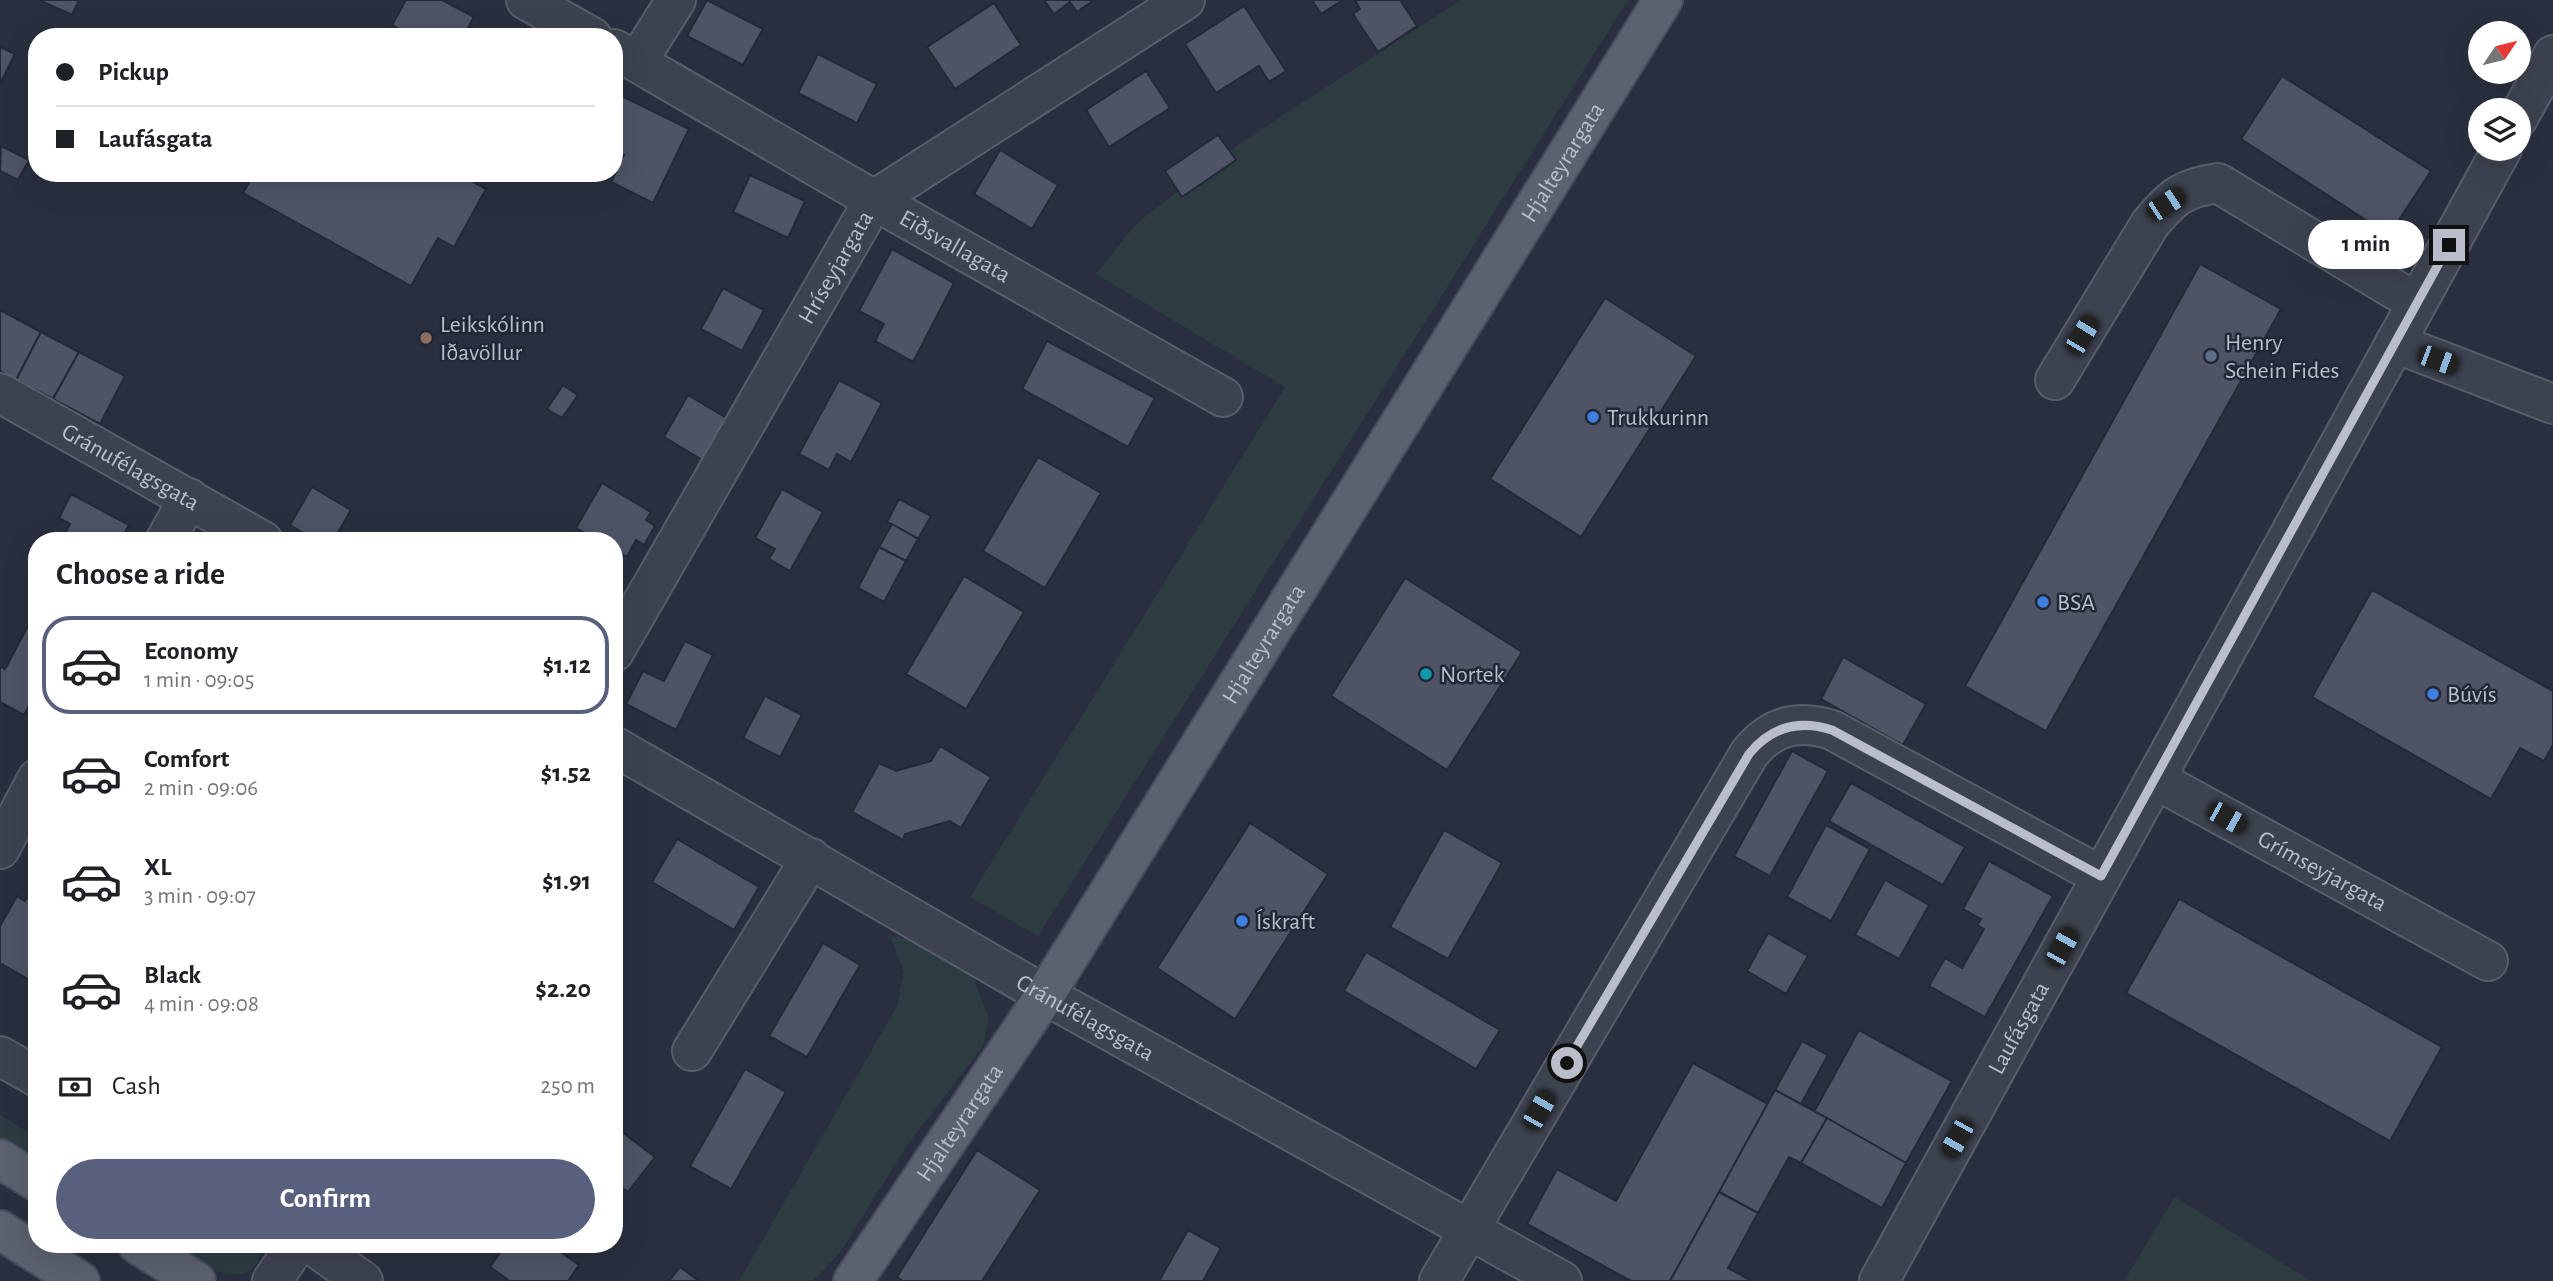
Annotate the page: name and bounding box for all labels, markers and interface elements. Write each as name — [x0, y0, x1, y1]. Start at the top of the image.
north arrow — [2468, 21, 2530, 84]
map controls — [2468, 21, 2531, 161]
text: Pickup — [98, 59, 169, 85]
button: layers — [2468, 98, 2531, 161]
street label: Hjalteyrargata — [1517, 99, 1609, 227]
text: Laufásgata — [98, 126, 212, 152]
car — [2143, 184, 2190, 224]
street label: Eiðsvallagata — [895, 206, 1014, 287]
street label: Hríseyjargata — [794, 207, 878, 328]
callout: 1 min — [2309, 220, 2424, 270]
route end — [2433, 229, 2465, 261]
text: 1 min — [2342, 233, 2390, 256]
car — [2063, 312, 2102, 358]
place label: Leikskólinn Iðavöllur — [440, 313, 545, 365]
marker: Leikskólinn Iðavöllur — [418, 330, 434, 346]
place label: Henry Schein Fides — [2225, 331, 2339, 383]
car — [2415, 343, 2462, 377]
marker: Henry Schein Fides — [2203, 348, 2219, 364]
place label: Trukkurinn — [1607, 406, 1709, 430]
marker: Trukkurinn — [1585, 409, 1601, 425]
street label: Gránufélagsgata — [57, 419, 203, 516]
text: Choose a ride — [56, 558, 225, 590]
street label: Hjalteyrargata — [1218, 580, 1310, 708]
place label: BSA — [2057, 591, 2095, 615]
marker: BSA — [2035, 594, 2051, 610]
icon: car — [60, 634, 123, 697]
text: Economy — [144, 638, 238, 664]
text: $1.12 — [542, 652, 591, 678]
place label: Nortek — [1440, 663, 1505, 687]
marker: Nortek — [1418, 666, 1434, 682]
text: 1 min · 09:05 — [144, 669, 254, 692]
place label: Búvís — [2447, 683, 2497, 707]
marker: Búvís — [2425, 686, 2441, 702]
icon: car — [60, 742, 123, 805]
text: Comfort — [144, 746, 229, 772]
text: $1.52 — [541, 760, 591, 786]
text: 2 min · 09:06 — [144, 777, 258, 800]
car — [2204, 799, 2251, 837]
street label: Grímseyjargata — [2254, 827, 2391, 916]
icon: car — [60, 850, 123, 913]
text: XL — [144, 854, 171, 880]
text: $1.91 — [542, 868, 591, 894]
text: 3 min · 09:07 — [144, 885, 256, 908]
place label: Ískraft — [1256, 908, 1316, 934]
marker: Ískraft — [1234, 913, 1250, 929]
car — [2043, 924, 2082, 970]
icon: car — [60, 958, 123, 1021]
text: Black — [144, 962, 201, 988]
street label: Gránufélagsgata — [1012, 970, 1158, 1066]
text: $2.20 — [535, 976, 591, 1002]
street label: Laufásgata — [1984, 978, 2054, 1078]
text: 4 min · 09:08 — [144, 993, 259, 1016]
route start — [1551, 1047, 1583, 1079]
street label: Hjalteyrargata — [912, 1060, 1008, 1186]
icon: cash — [56, 1068, 94, 1106]
text: Cash — [112, 1073, 161, 1099]
text: 250 m — [541, 1075, 595, 1098]
car — [1520, 1087, 1559, 1133]
car — [1938, 1115, 1977, 1161]
button: Confirm — [56, 1159, 595, 1239]

